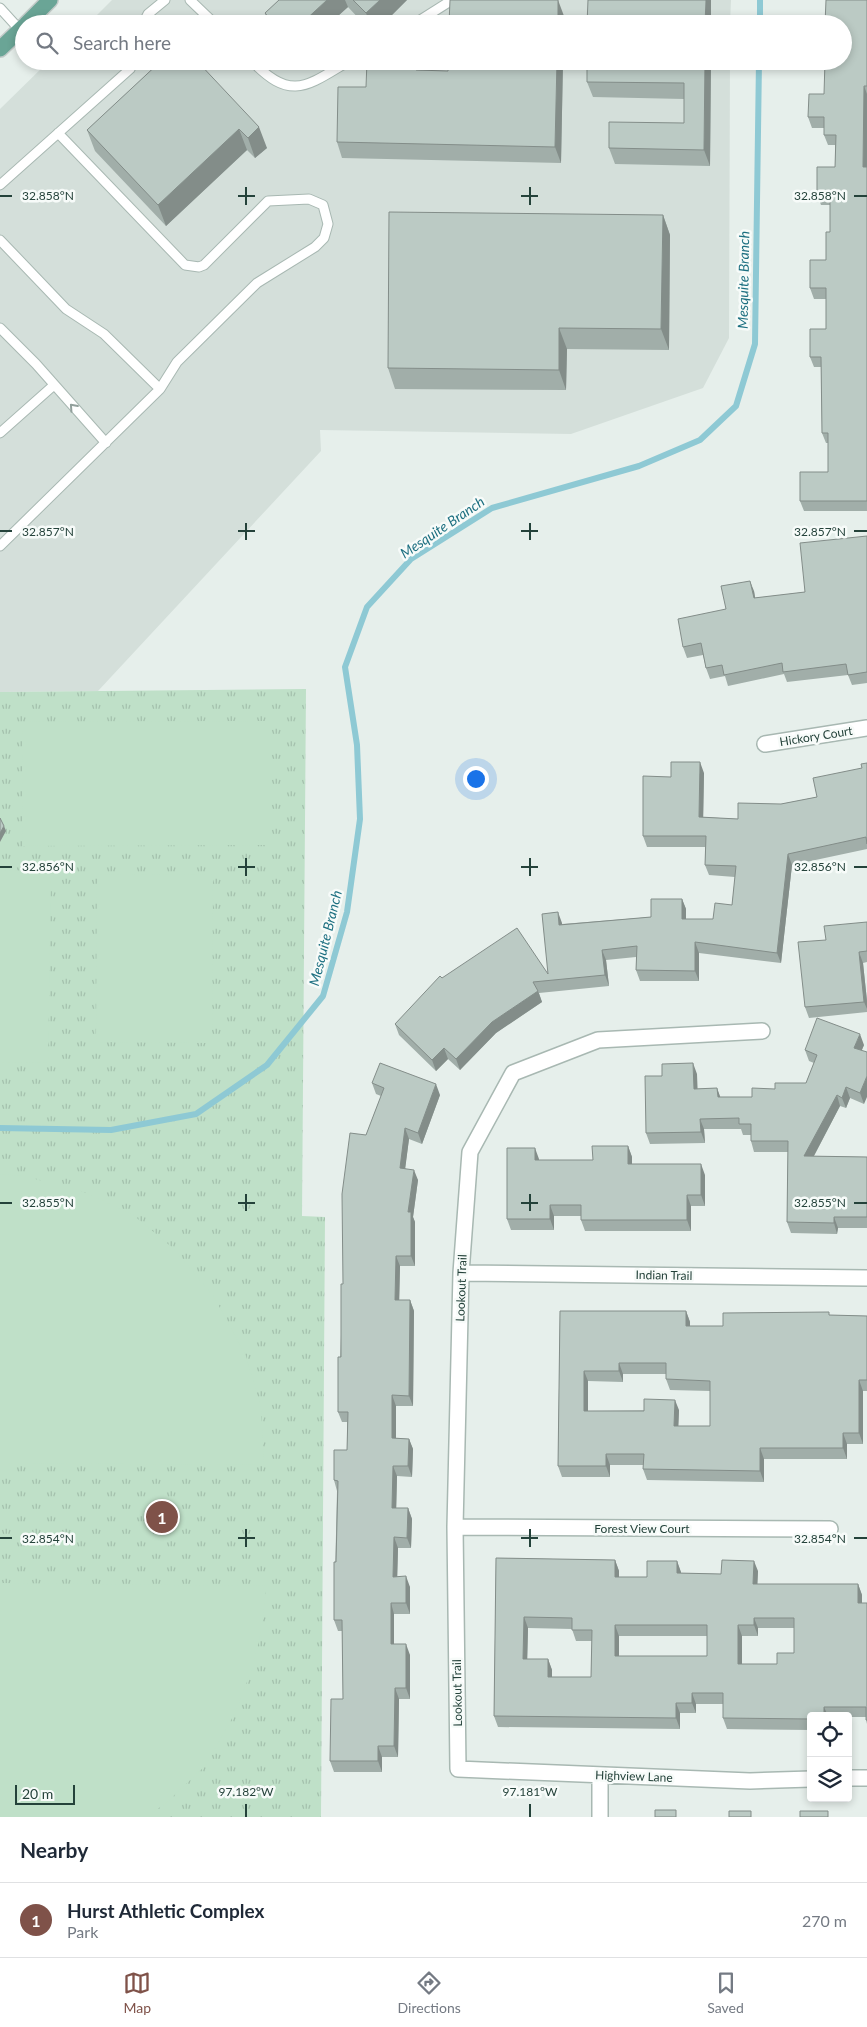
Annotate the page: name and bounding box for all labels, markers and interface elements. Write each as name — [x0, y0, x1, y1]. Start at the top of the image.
search box — [15, 15, 852, 70]
icon: search — [33, 29, 61, 57]
text: Search here — [73, 31, 171, 54]
text: 32.858°N — [22, 188, 74, 203]
text: 32.858°N — [794, 188, 846, 203]
water label: Mesquite Branch — [734, 231, 752, 329]
one-way arrow — [70, 403, 79, 412]
water label: Mesquite Branch — [397, 493, 487, 561]
text: 32.857°N — [22, 524, 74, 539]
text: 32.857°N — [794, 524, 846, 539]
street label: Hickory Court — [778, 723, 854, 749]
your location — [463, 766, 489, 792]
text: 32.856°N — [22, 859, 74, 874]
text: 32.856°N — [794, 859, 846, 874]
water label: Mesquite Branch — [305, 888, 345, 988]
text: 32.855°N — [22, 1195, 74, 1210]
text: 32.855°N — [794, 1195, 846, 1210]
street label: Lookout Trail — [452, 1254, 470, 1322]
street label: Indian Trail — [636, 1267, 692, 1283]
pin: 1 — [146, 1498, 178, 1536]
street label: Forest View Court — [594, 1521, 690, 1536]
text: 32.854°N — [22, 1531, 74, 1546]
text: 32.854°N — [794, 1531, 846, 1546]
street label: Lookout Trail — [449, 1659, 465, 1727]
map controls — [807, 1712, 852, 1802]
button: locate — [807, 1712, 852, 1757]
button: layers — [807, 1757, 852, 1802]
street label: Highview Lane — [595, 1767, 673, 1785]
scale bar — [15, 1782, 75, 1805]
text: 97.182°W — [218, 1784, 274, 1799]
text: 97.181°W — [502, 1784, 558, 1799]
text: 20 m — [22, 1785, 53, 1802]
text: Nearby — [20, 1837, 88, 1862]
text: Hurst Athletic Complex — [67, 1899, 264, 1922]
text: 1 — [31, 1911, 41, 1930]
text: 270 m — [802, 1911, 847, 1930]
text: Park — [67, 1922, 98, 1941]
tab: Map — [123, 1969, 151, 2016]
tab: Directions — [398, 1969, 461, 2016]
tab: Saved — [707, 1969, 744, 2016]

